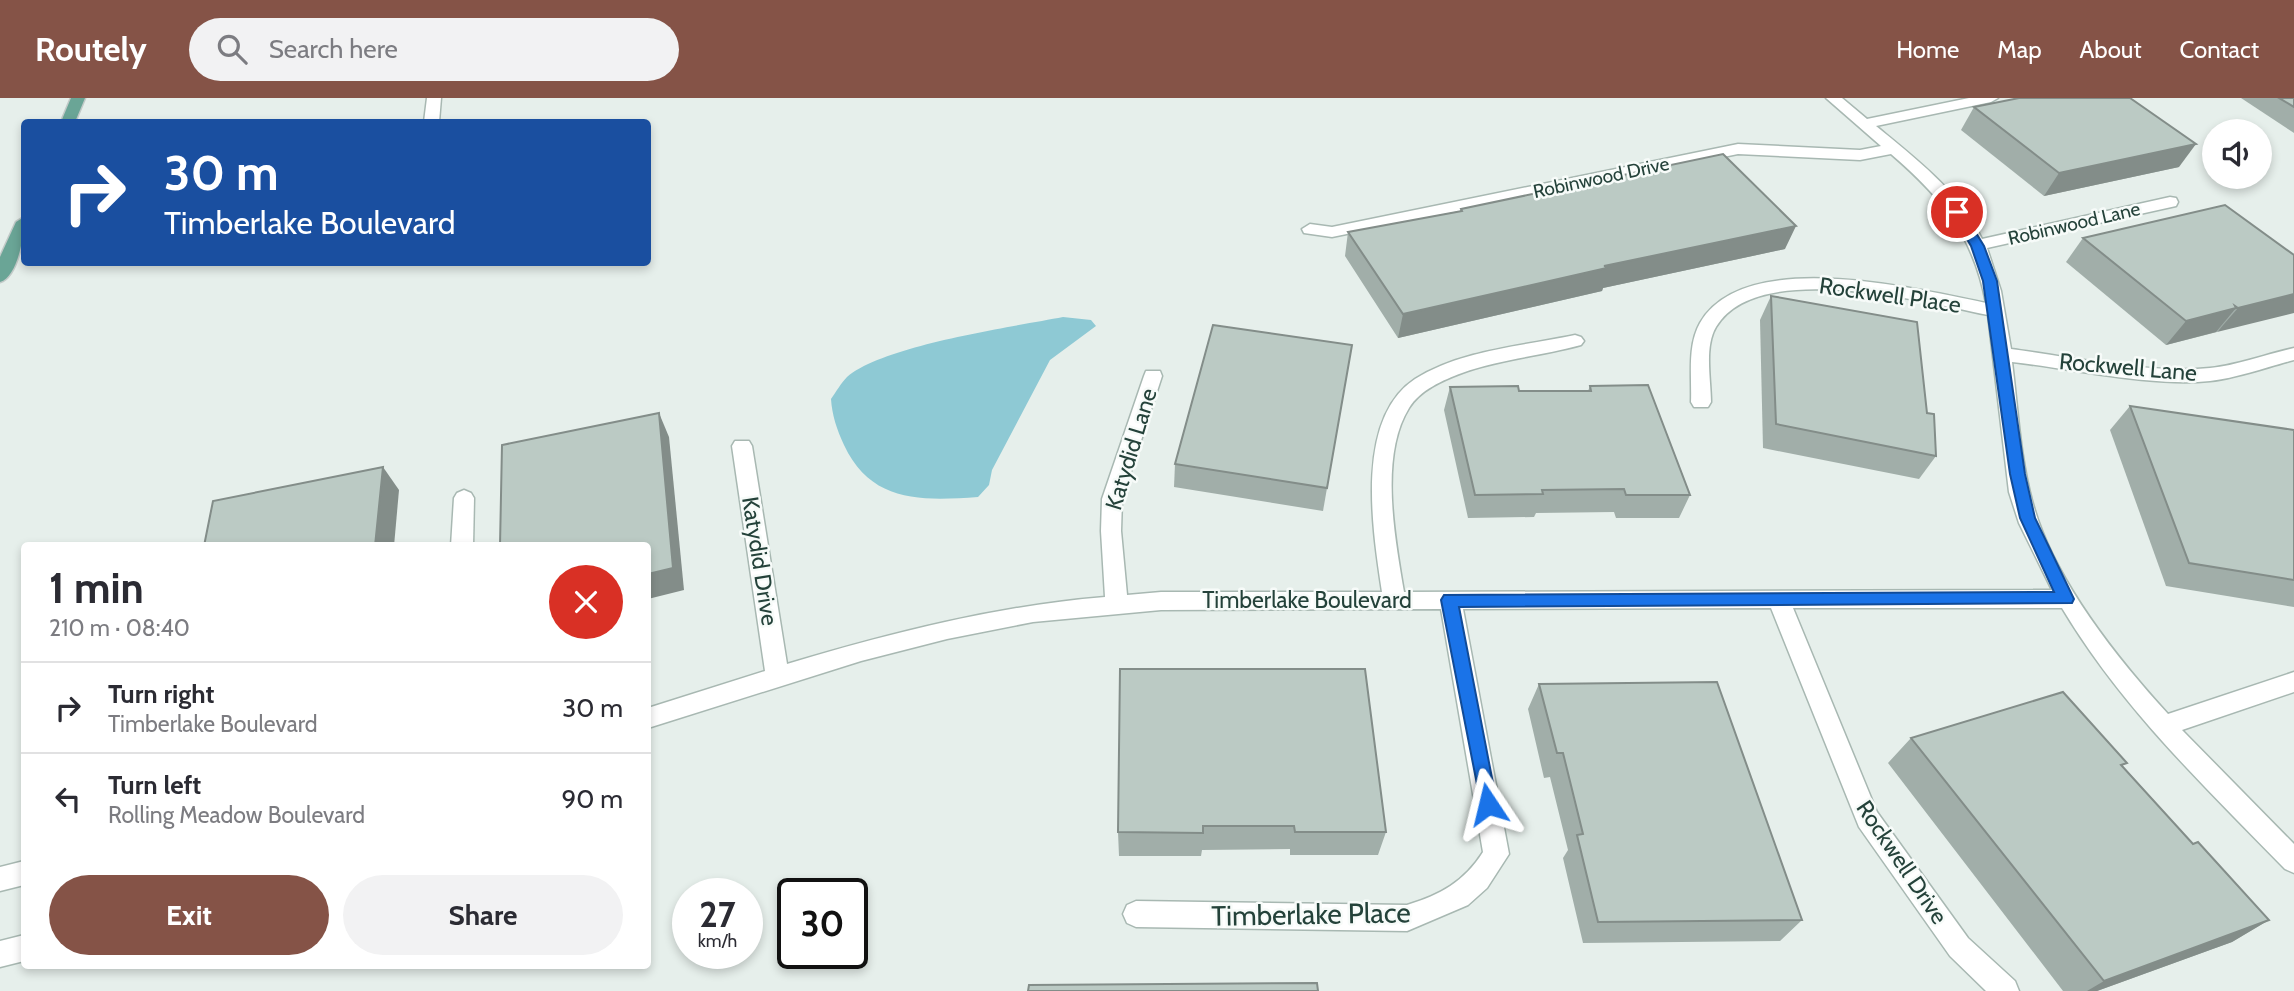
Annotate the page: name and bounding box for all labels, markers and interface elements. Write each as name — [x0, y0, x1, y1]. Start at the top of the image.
search box — [189, 18, 679, 81]
text: Routely — [35, 29, 147, 69]
icon: search — [213, 30, 251, 68]
text: Search here — [269, 33, 398, 65]
text: Home — [1896, 35, 1959, 64]
text: Map — [1997, 35, 2042, 64]
text: About — [2080, 35, 2142, 64]
text: Contact — [2180, 35, 2259, 64]
map controls — [2202, 119, 2272, 189]
button: sound — [2202, 119, 2272, 189]
text: 30 m — [164, 143, 279, 202]
icon: right — [49, 147, 140, 238]
street label: Robinwood Drive — [1531, 152, 1672, 203]
pin — [1927, 182, 1987, 242]
icon: arrive — [1938, 193, 1976, 231]
street label: Robinwood Lane — [2006, 197, 2143, 250]
text: Timberlake Boulevard — [164, 203, 456, 242]
street label: Rockwell Place — [1817, 271, 1963, 319]
street label: Rockwell Lane — [2058, 347, 2198, 387]
street label: Katydid Lane — [1099, 385, 1163, 513]
street label: Katydid Drive — [736, 495, 784, 628]
text: 1 min — [49, 562, 144, 614]
button: close — [549, 565, 623, 639]
street label: Timberlake Boulevard — [1202, 586, 1412, 614]
text: 210 m · 08:40 — [49, 614, 190, 642]
text: Turn right — [108, 678, 214, 710]
icon: right — [49, 689, 87, 727]
text: 30 m — [562, 692, 623, 724]
text: Timberlake Boulevard — [108, 710, 318, 738]
position arrow — [1451, 767, 1525, 841]
text: Turn left — [108, 769, 201, 801]
icon: left — [49, 780, 87, 818]
text: 90 m — [561, 783, 623, 815]
street label: Rockwell Drive — [1850, 795, 1954, 929]
text: Rolling Meadow Boulevard — [108, 801, 365, 829]
button: Exit — [49, 875, 329, 955]
button: Share — [343, 875, 623, 955]
speed limit sign: 30 — [777, 878, 868, 969]
text: 27 — [699, 893, 736, 936]
street label: Timberlake Place — [1211, 895, 1411, 933]
text: km/h — [698, 930, 737, 952]

